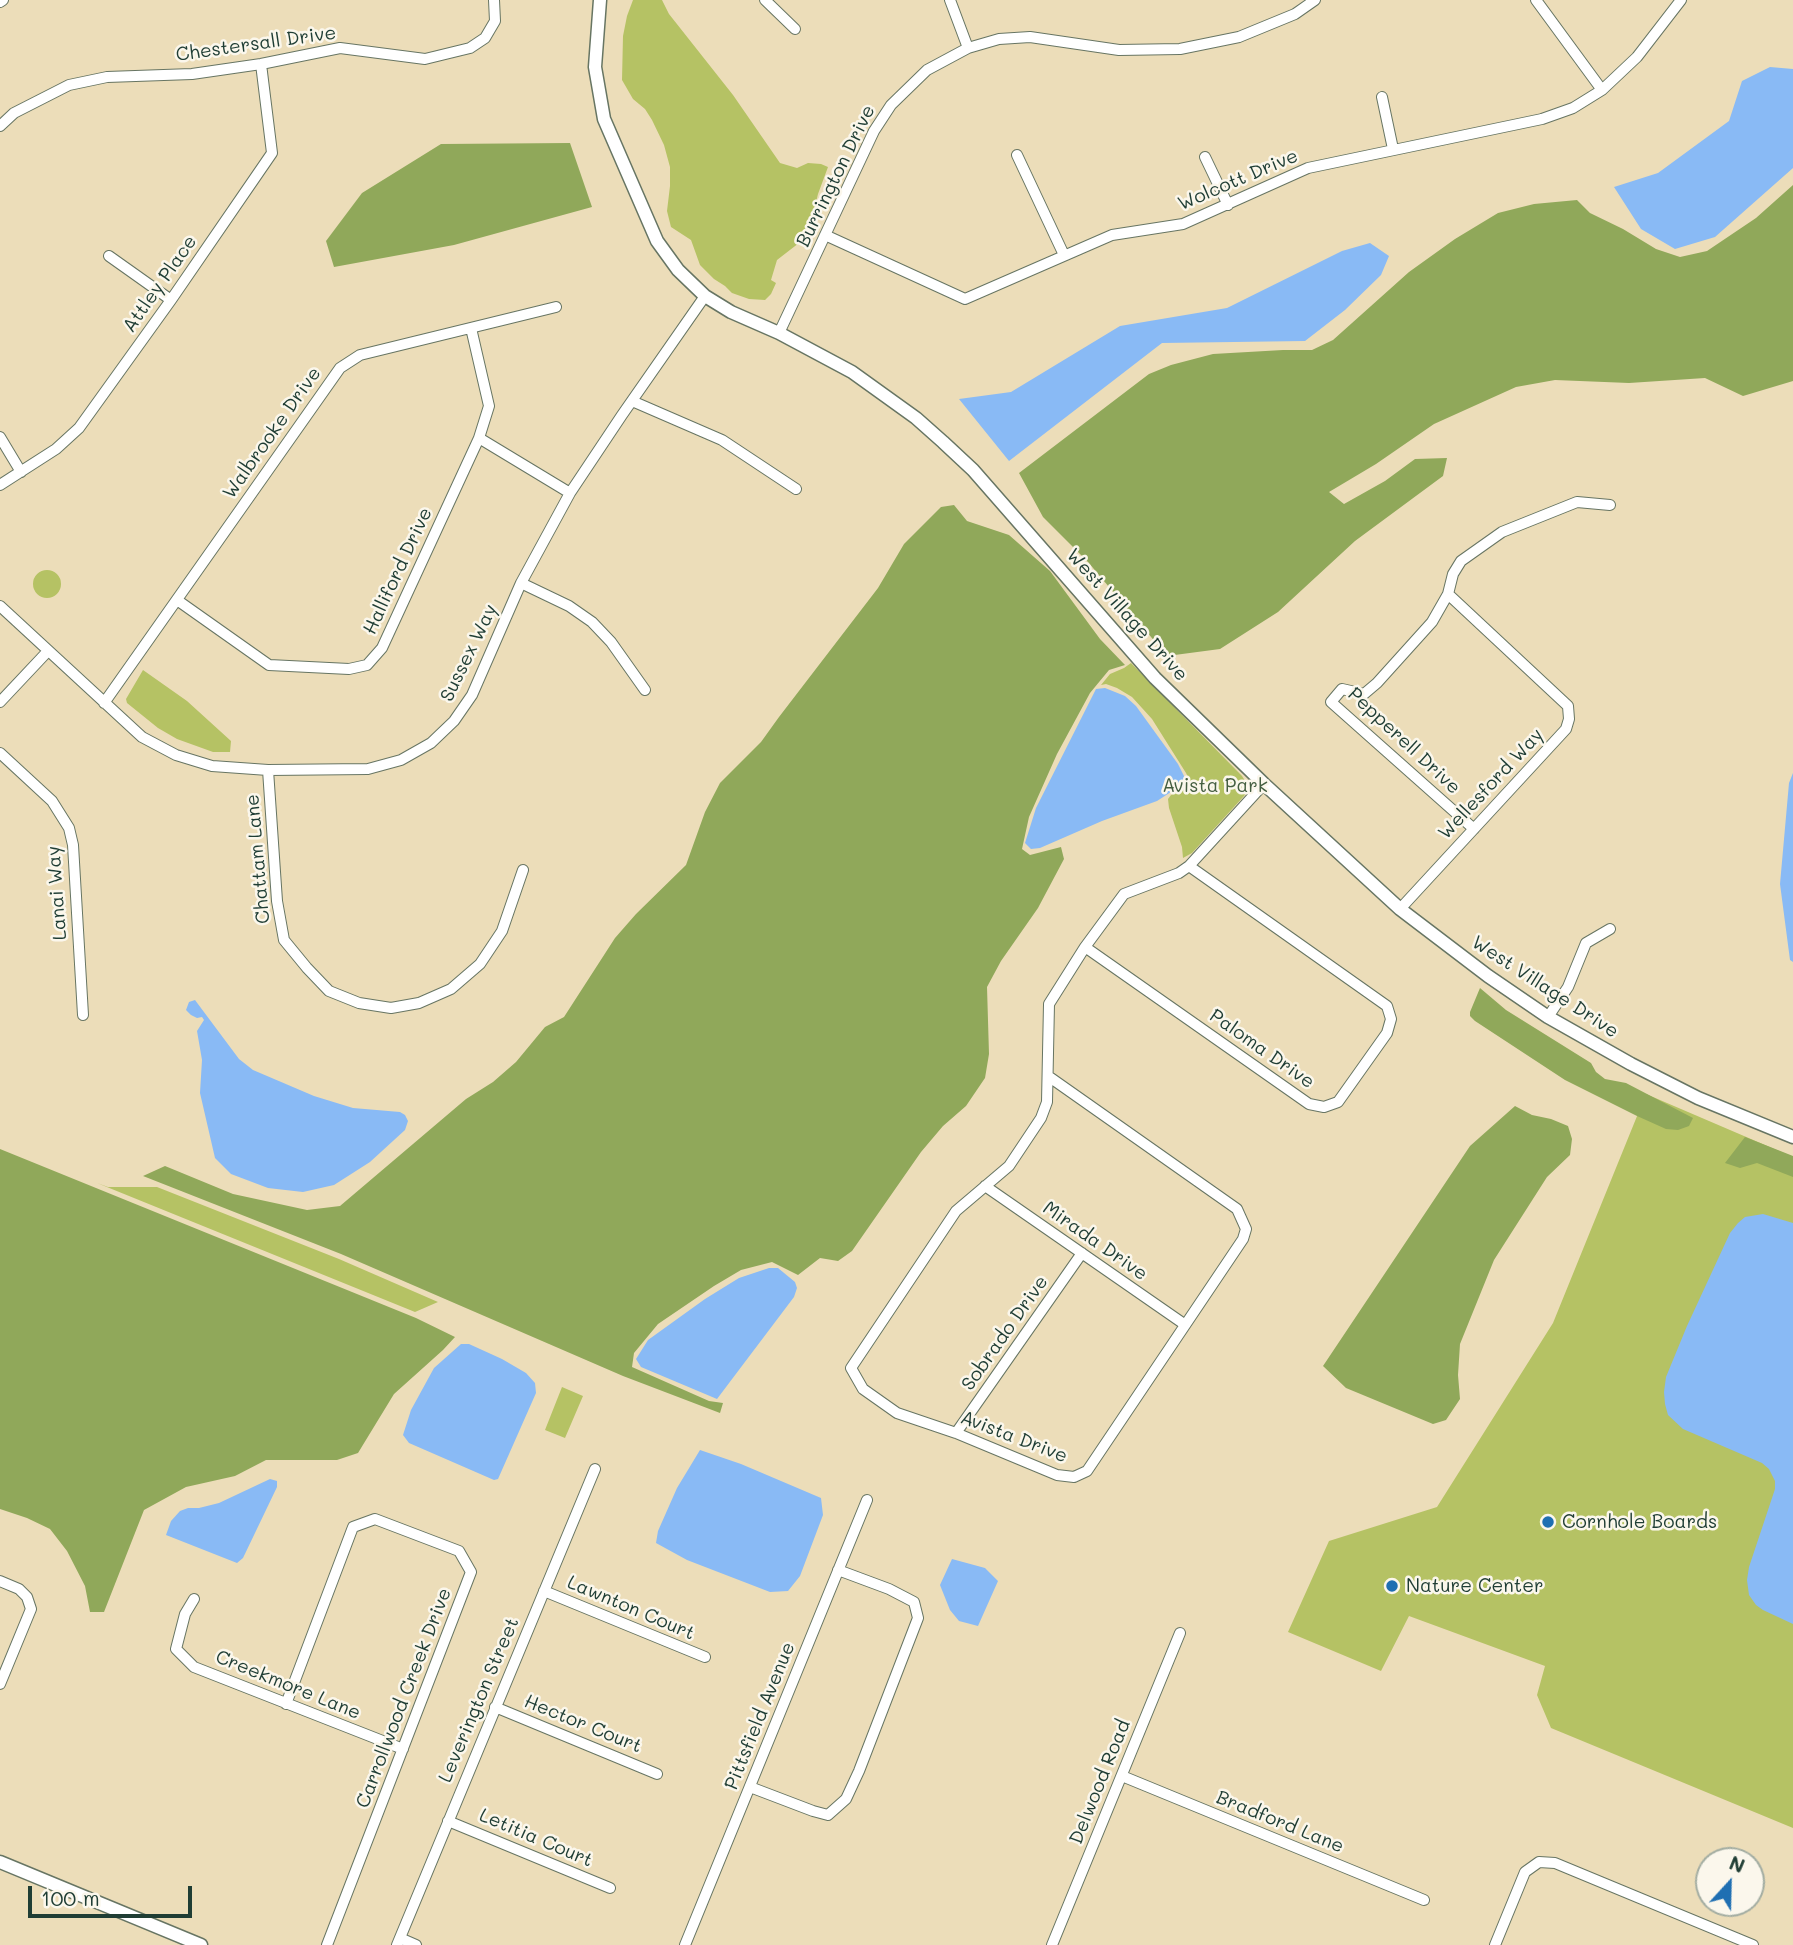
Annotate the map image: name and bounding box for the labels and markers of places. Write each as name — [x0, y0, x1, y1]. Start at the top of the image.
place label: Cornhole Boards — [1562, 1511, 1717, 1533]
marker: Cornhole Boards — [1540, 1514, 1556, 1530]
place label: Nature Center — [1406, 1575, 1544, 1597]
marker: Nature Center — [1384, 1578, 1400, 1594]

